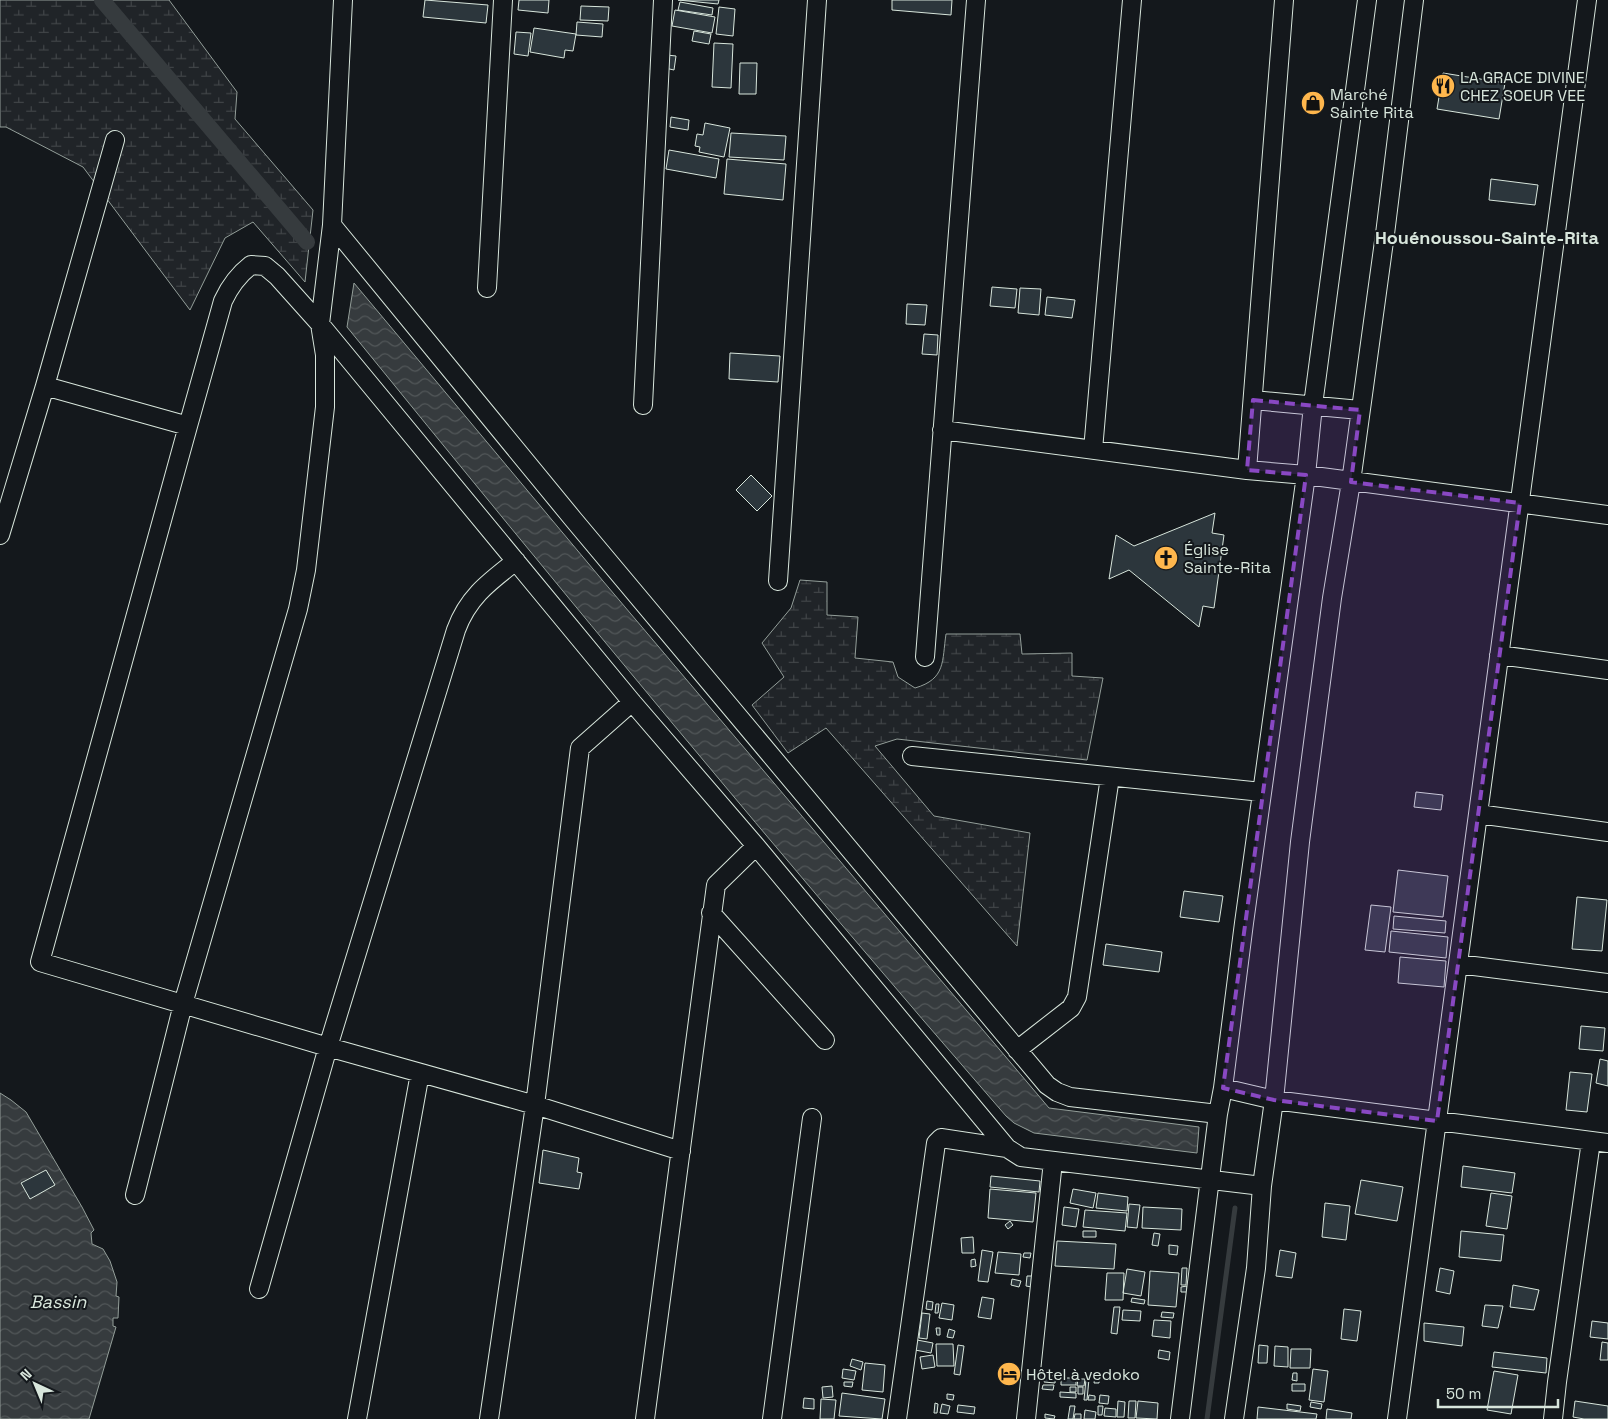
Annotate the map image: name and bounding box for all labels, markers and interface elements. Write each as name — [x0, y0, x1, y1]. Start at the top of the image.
place label: LA GRACE DIVINE CHEZ SOEUR VEE — [1460, 67, 1585, 106]
restaurant icon: LA GRACE DIVINE CHEZ SOEUR VEE — [1430, 73, 1456, 99]
place label: Marché Sainte Rita — [1330, 84, 1414, 123]
shop icon: Marché Sainte Rita — [1300, 90, 1326, 116]
district label: Houénoussou-Sainte-Rita — [1375, 226, 1600, 249]
place label: Église Sainte-Rita — [1184, 539, 1271, 578]
church icon: Église Sainte-Rita — [1153, 545, 1179, 571]
water label: Bassin — [30, 1290, 87, 1313]
north arrow — [10, 1359, 60, 1409]
hotel icon: Hôtel à vedoko — [996, 1361, 1022, 1387]
place label: Hôtel à vedoko — [1026, 1364, 1140, 1385]
text: N — [16, 1365, 36, 1384]
scale bar — [1438, 1376, 1558, 1408]
text: 50 m — [1446, 1384, 1481, 1403]

